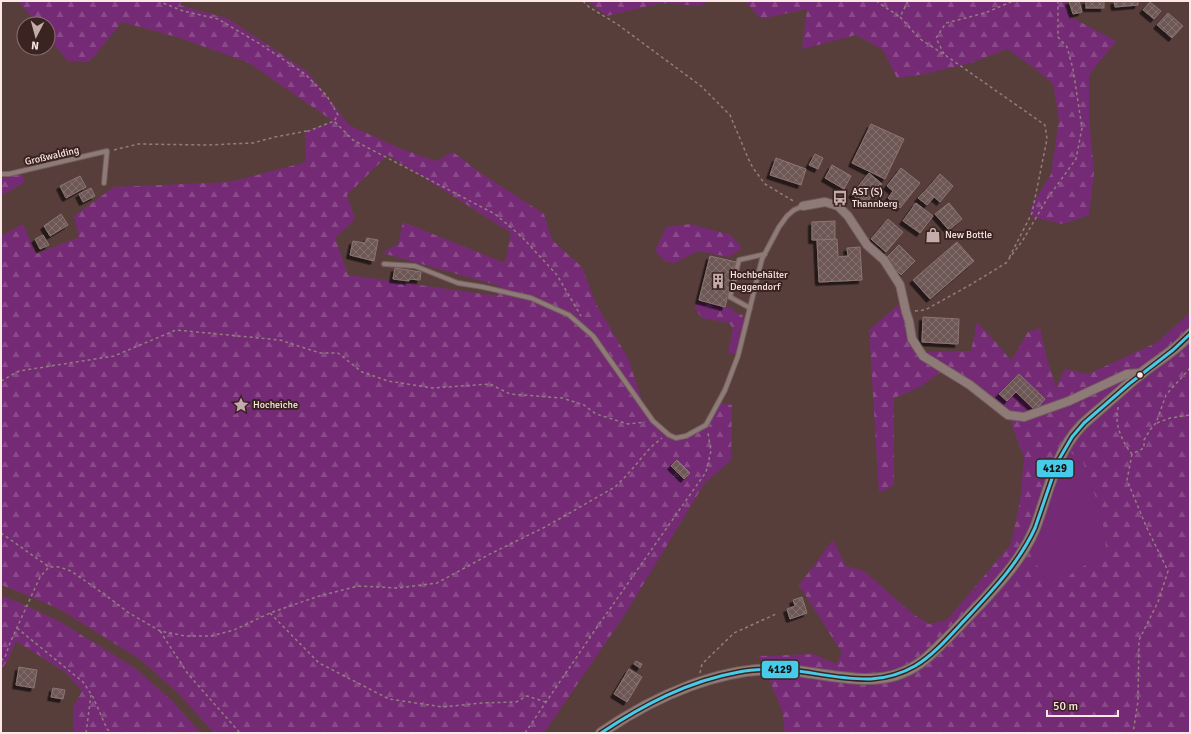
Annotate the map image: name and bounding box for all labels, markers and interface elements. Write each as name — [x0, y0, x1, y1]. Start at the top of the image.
north arrow — [16, 16, 56, 56]
text: N — [31, 39, 39, 52]
street label: Großwalding — [24, 144, 80, 168]
place label: AST (S) Thannberg — [852, 186, 898, 210]
bus stop icon: AST (S) Thannberg — [831, 189, 849, 207]
shop icon: New Bottle — [924, 226, 942, 244]
place label: New Bottle — [945, 229, 992, 241]
place label: Hochbehälter Deggendorf — [730, 269, 788, 293]
building icon: Hochbehälter Deggendorf — [709, 272, 727, 290]
unlabelled marker — [1135, 370, 1145, 380]
place icon: Hocheiche — [232, 396, 250, 414]
place label: Hocheiche — [253, 399, 298, 411]
line badge: 4129 — [1036, 459, 1074, 478]
text: 4129 — [1043, 462, 1067, 475]
line badge: 4129 — [761, 660, 799, 679]
text: 4129 — [768, 663, 792, 676]
scale bar — [1047, 692, 1118, 718]
text: 50 m — [1053, 699, 1078, 714]

